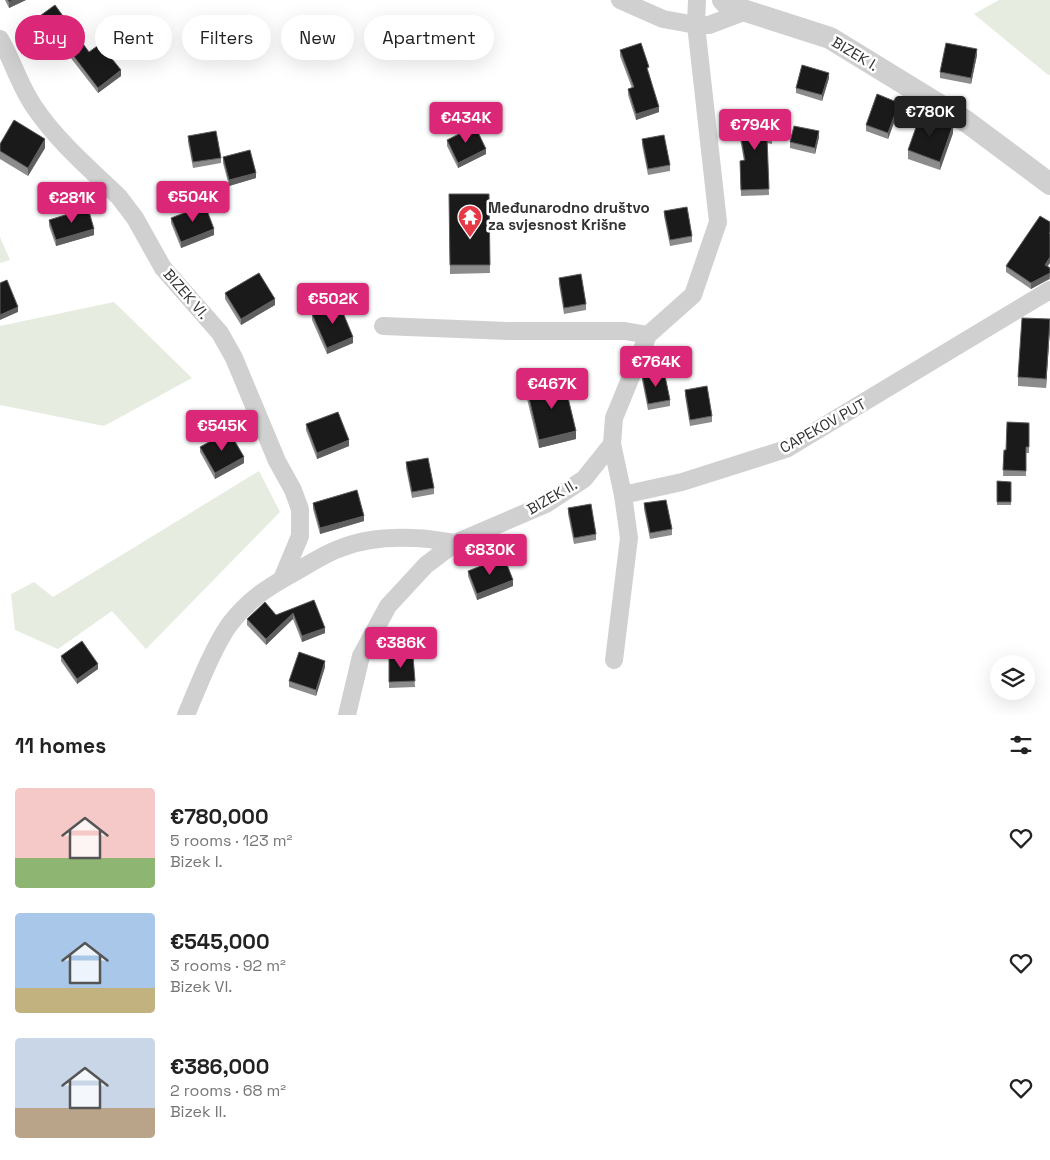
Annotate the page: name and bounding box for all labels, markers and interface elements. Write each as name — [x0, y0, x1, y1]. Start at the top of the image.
chip: Buy — [15, 15, 85, 60]
chip: Rent — [95, 15, 172, 60]
chip: Filters — [182, 15, 271, 60]
chip: New — [281, 15, 354, 60]
chip: Apartment — [364, 15, 494, 60]
street label: BIZEK I. — [828, 32, 882, 75]
pin: €780K — [895, 96, 965, 138]
text: €780K — [905, 101, 955, 122]
pin: €434K — [431, 102, 501, 144]
text: €434K — [441, 107, 491, 128]
pin: €794K — [720, 108, 790, 151]
text: €794K — [730, 114, 780, 135]
pin: €504K — [158, 180, 228, 223]
pin: €281K — [37, 182, 107, 224]
text: €504K — [167, 186, 219, 207]
text: €281K — [48, 187, 96, 208]
place label: Međunarodno društvo za svjesnost Krišne — [488, 198, 650, 234]
temple icon: Međunarodno društvo za svjesnost Krišne — [457, 204, 483, 238]
street label: BIZEK VI. — [159, 265, 213, 323]
pin: €502K — [298, 282, 368, 325]
text: €502K — [308, 288, 358, 309]
pin: €764K — [621, 346, 691, 388]
text: €764K — [631, 351, 681, 372]
pin: €467K — [517, 368, 587, 410]
text: €467K — [527, 373, 577, 394]
street label: CAPEKOV PUT — [776, 394, 869, 457]
pin: €545K — [187, 410, 257, 452]
text: €545K — [197, 415, 247, 436]
street label: BIZEK II. — [523, 475, 580, 518]
pin: €830K — [455, 534, 525, 576]
text: €830K — [465, 539, 515, 560]
pin: €386K — [366, 626, 436, 669]
text: €386K — [376, 632, 426, 653]
map controls — [990, 655, 1035, 700]
button: layers — [990, 655, 1035, 700]
icon: filters — [1007, 731, 1035, 759]
text: 11 homes — [15, 732, 106, 759]
text: €780,000 — [170, 803, 269, 830]
icon: home — [55, 808, 115, 868]
icon: heart — [1007, 824, 1035, 852]
text: 5 rooms · 123 m² — [170, 830, 292, 851]
text: Bizek I. — [170, 851, 223, 872]
text: €545,000 — [170, 928, 270, 955]
icon: home — [55, 933, 115, 993]
icon: heart — [1007, 949, 1035, 977]
text: 3 rooms · 92 m² — [170, 955, 286, 976]
text: Bizek VI. — [170, 976, 232, 997]
text: €386,000 — [170, 1053, 269, 1080]
icon: home — [55, 1058, 115, 1118]
icon: heart — [1007, 1074, 1035, 1102]
text: 2 rooms · 68 m² — [170, 1080, 286, 1101]
text: Bizek II. — [170, 1101, 227, 1122]

